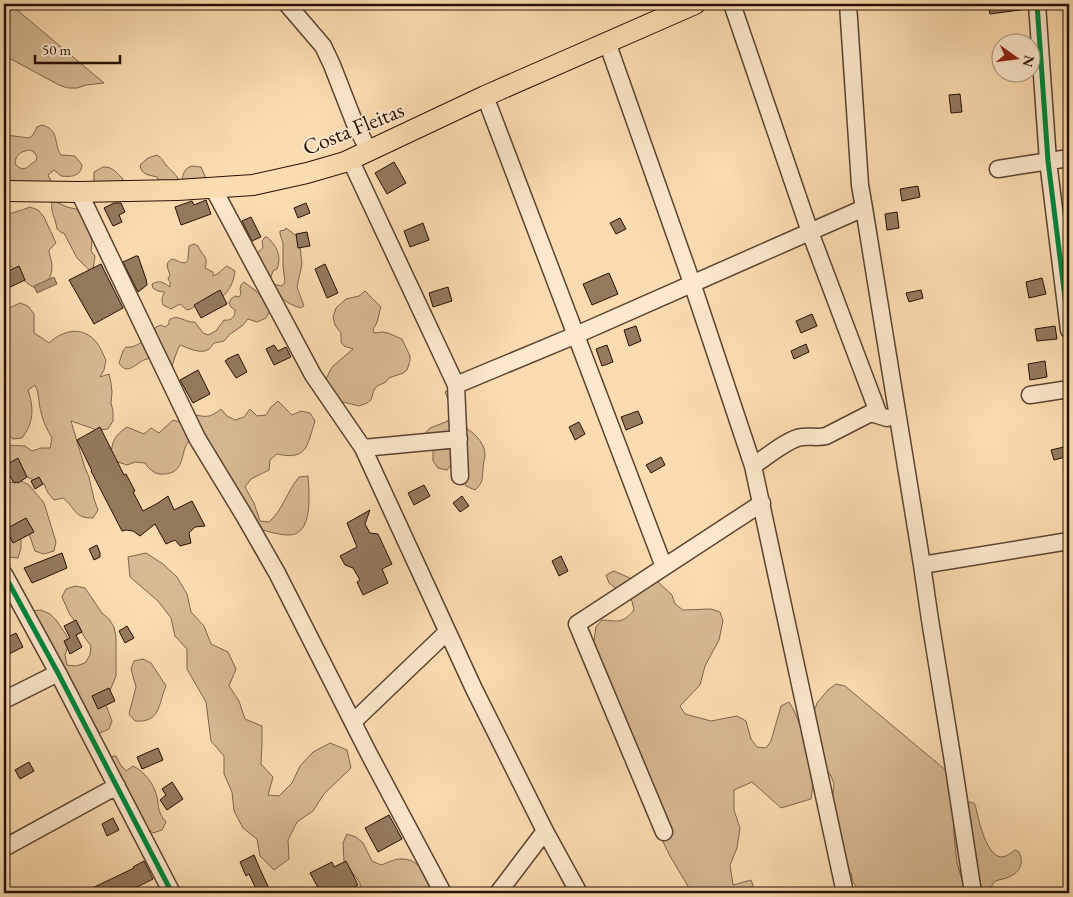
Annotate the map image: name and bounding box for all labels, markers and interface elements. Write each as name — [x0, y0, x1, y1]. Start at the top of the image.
scale bar — [35, 32, 120, 64]
north arrow — [990, 32, 1040, 82]
text: 50 m — [42, 40, 71, 59]
text: N — [1018, 53, 1039, 69]
street label: Costa Fleitas — [298, 95, 408, 162]

